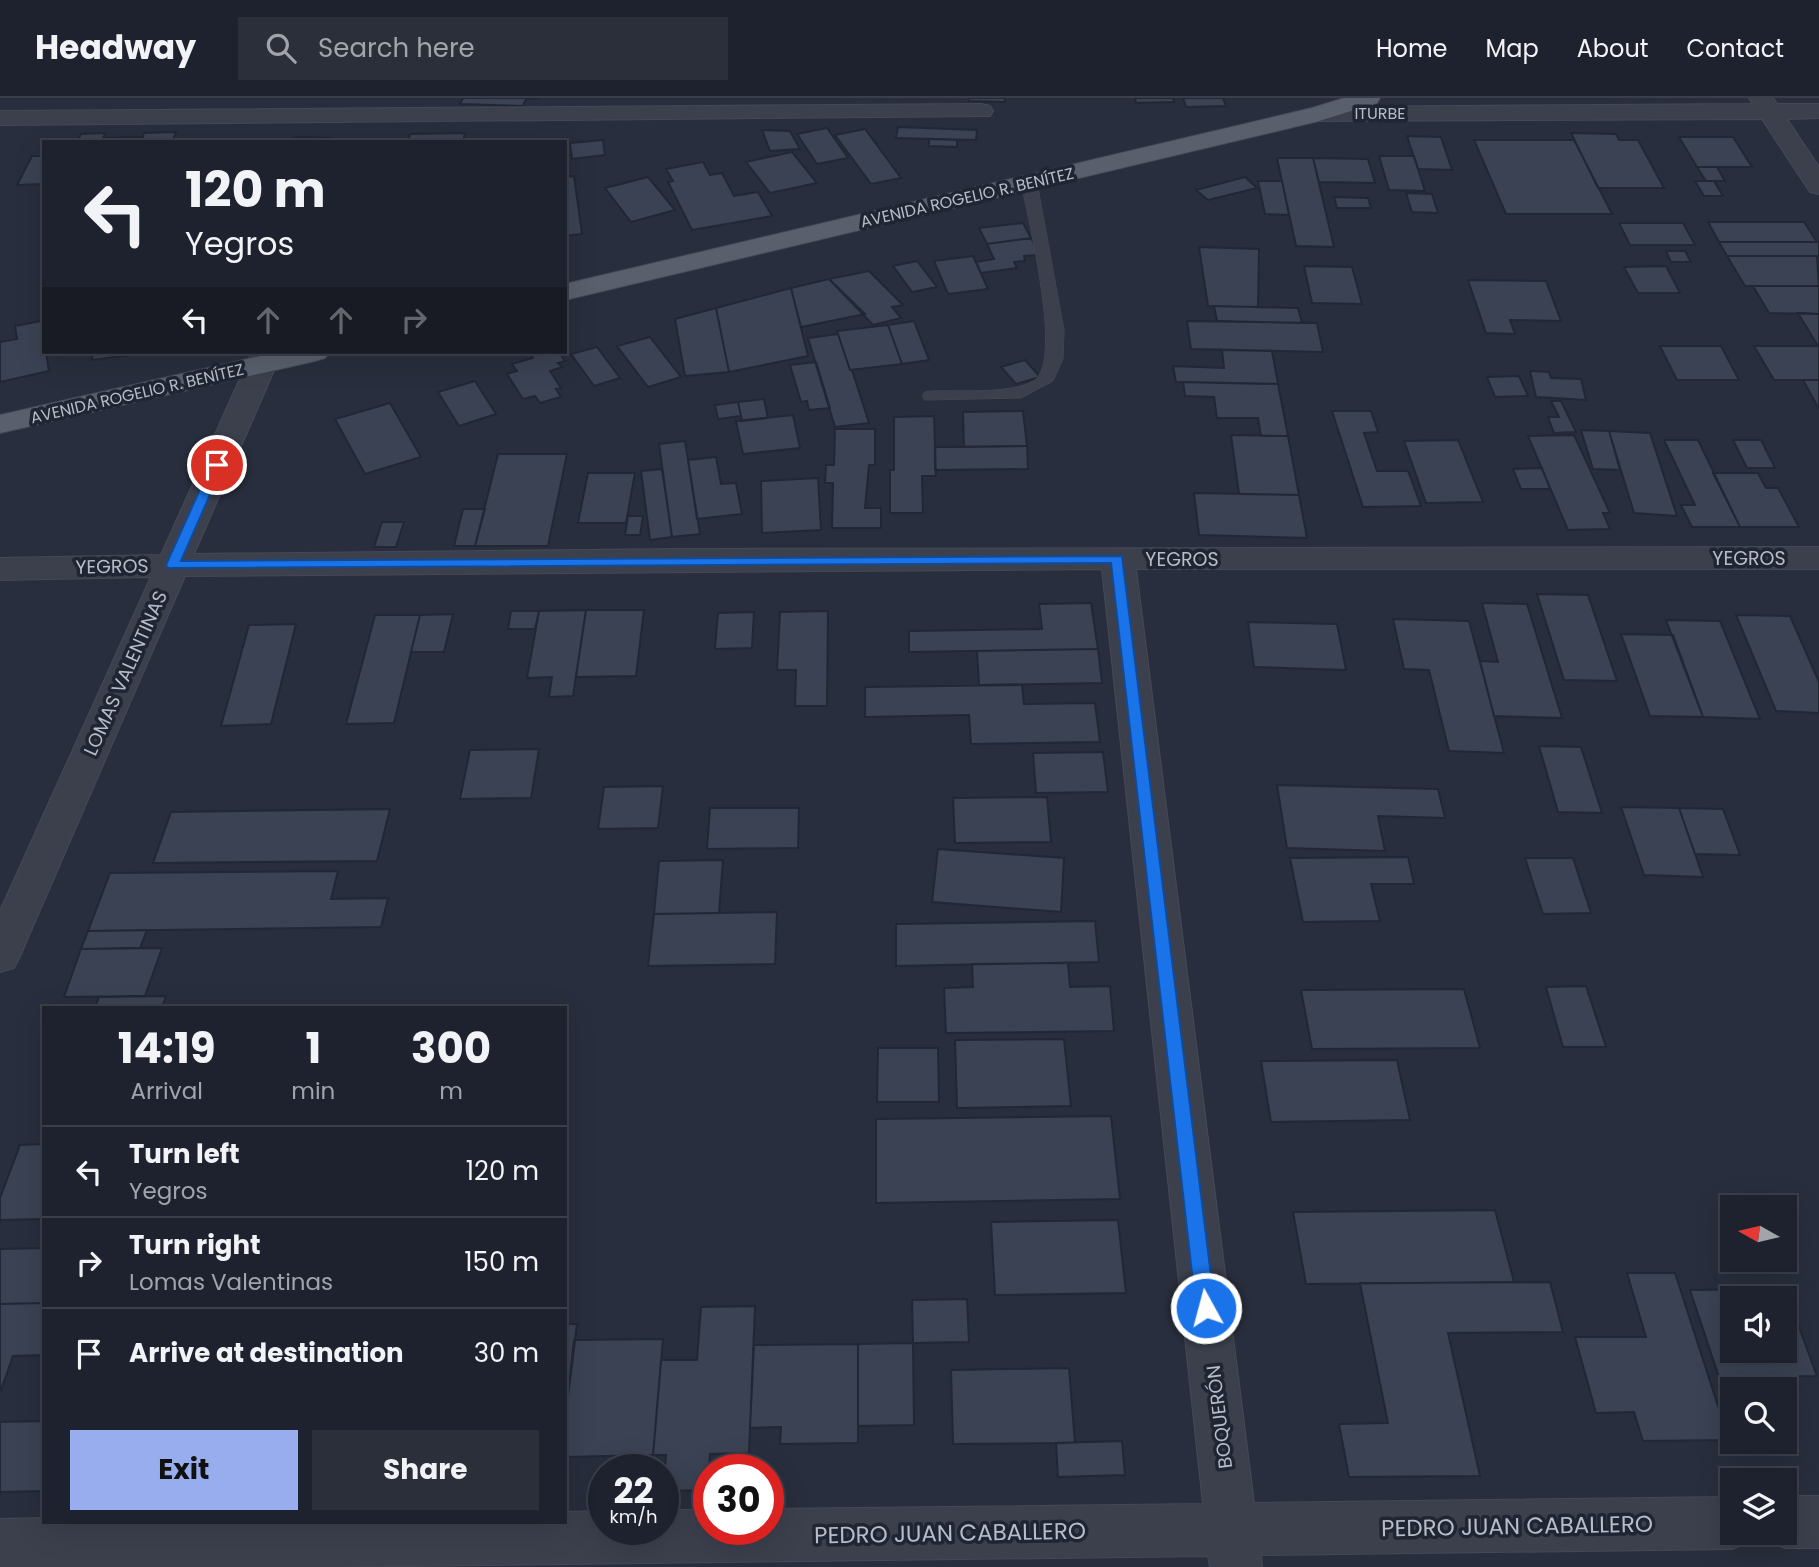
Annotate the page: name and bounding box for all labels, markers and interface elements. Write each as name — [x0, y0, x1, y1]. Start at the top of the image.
search box — [238, 17, 728, 80]
text: Headway — [35, 24, 196, 71]
icon: search — [262, 29, 300, 67]
text: Search here — [318, 30, 475, 66]
text: Home — [1376, 32, 1448, 65]
text: Map — [1486, 32, 1539, 65]
text: About — [1577, 32, 1648, 65]
text: Contact — [1686, 32, 1784, 65]
street label: ITURBE — [1354, 102, 1406, 125]
text: 120 m — [185, 156, 326, 224]
street label: AVENIDA ROGELIO R. BENÍTEZ — [858, 162, 1076, 233]
icon: left — [70, 168, 161, 259]
text: Yegros — [185, 221, 294, 266]
icon: left — [176, 301, 214, 339]
icon: ahead — [249, 301, 287, 339]
icon: ahead — [322, 301, 360, 339]
icon: right — [395, 301, 433, 339]
street label: AVENIDA ROGELIO R. BENÍTEZ — [28, 358, 246, 429]
pin — [187, 435, 247, 495]
icon: arrive — [198, 446, 236, 484]
street label: YEGROS — [1712, 545, 1786, 572]
street label: YEGROS — [1145, 546, 1219, 573]
street label: YEGROS — [75, 552, 149, 581]
street label: LOMAS VALENTINAS — [77, 587, 174, 760]
text: 14:19 — [118, 1019, 216, 1078]
text: 1 — [305, 1019, 321, 1078]
text: 300 — [411, 1019, 491, 1078]
text: Arrival — [130, 1075, 203, 1107]
text: min — [291, 1075, 335, 1107]
text: m — [439, 1075, 463, 1107]
text: Turn left — [129, 1136, 240, 1172]
icon: left — [70, 1153, 108, 1191]
text: 120 m — [466, 1153, 539, 1189]
text: Yegros — [129, 1175, 208, 1207]
north arrow — [1720, 1195, 1797, 1272]
map controls — [1720, 1195, 1797, 1545]
text: Turn right — [129, 1227, 261, 1263]
icon: right — [70, 1244, 108, 1282]
text: 150 m — [464, 1244, 539, 1280]
text: Lomas Valentinas — [129, 1266, 333, 1298]
position arrow — [1169, 1271, 1243, 1345]
button: sound — [1720, 1286, 1797, 1363]
icon: arrive — [70, 1335, 108, 1373]
text: Arrive at destination — [129, 1335, 404, 1371]
text: 30 m — [474, 1335, 539, 1371]
street label: BOQUERÓN — [1200, 1364, 1239, 1470]
button: search — [1720, 1377, 1797, 1454]
button: Exit — [70, 1430, 298, 1510]
button: Share — [312, 1430, 539, 1510]
speed limit sign: 30 — [693, 1454, 784, 1545]
text: 22 — [614, 1466, 653, 1515]
button: layers — [1720, 1468, 1797, 1545]
text: km/h — [610, 1504, 657, 1529]
street label: PEDRO JUAN CABALLERO — [1381, 1508, 1653, 1544]
street label: PEDRO JUAN CABALLERO — [814, 1515, 1086, 1551]

